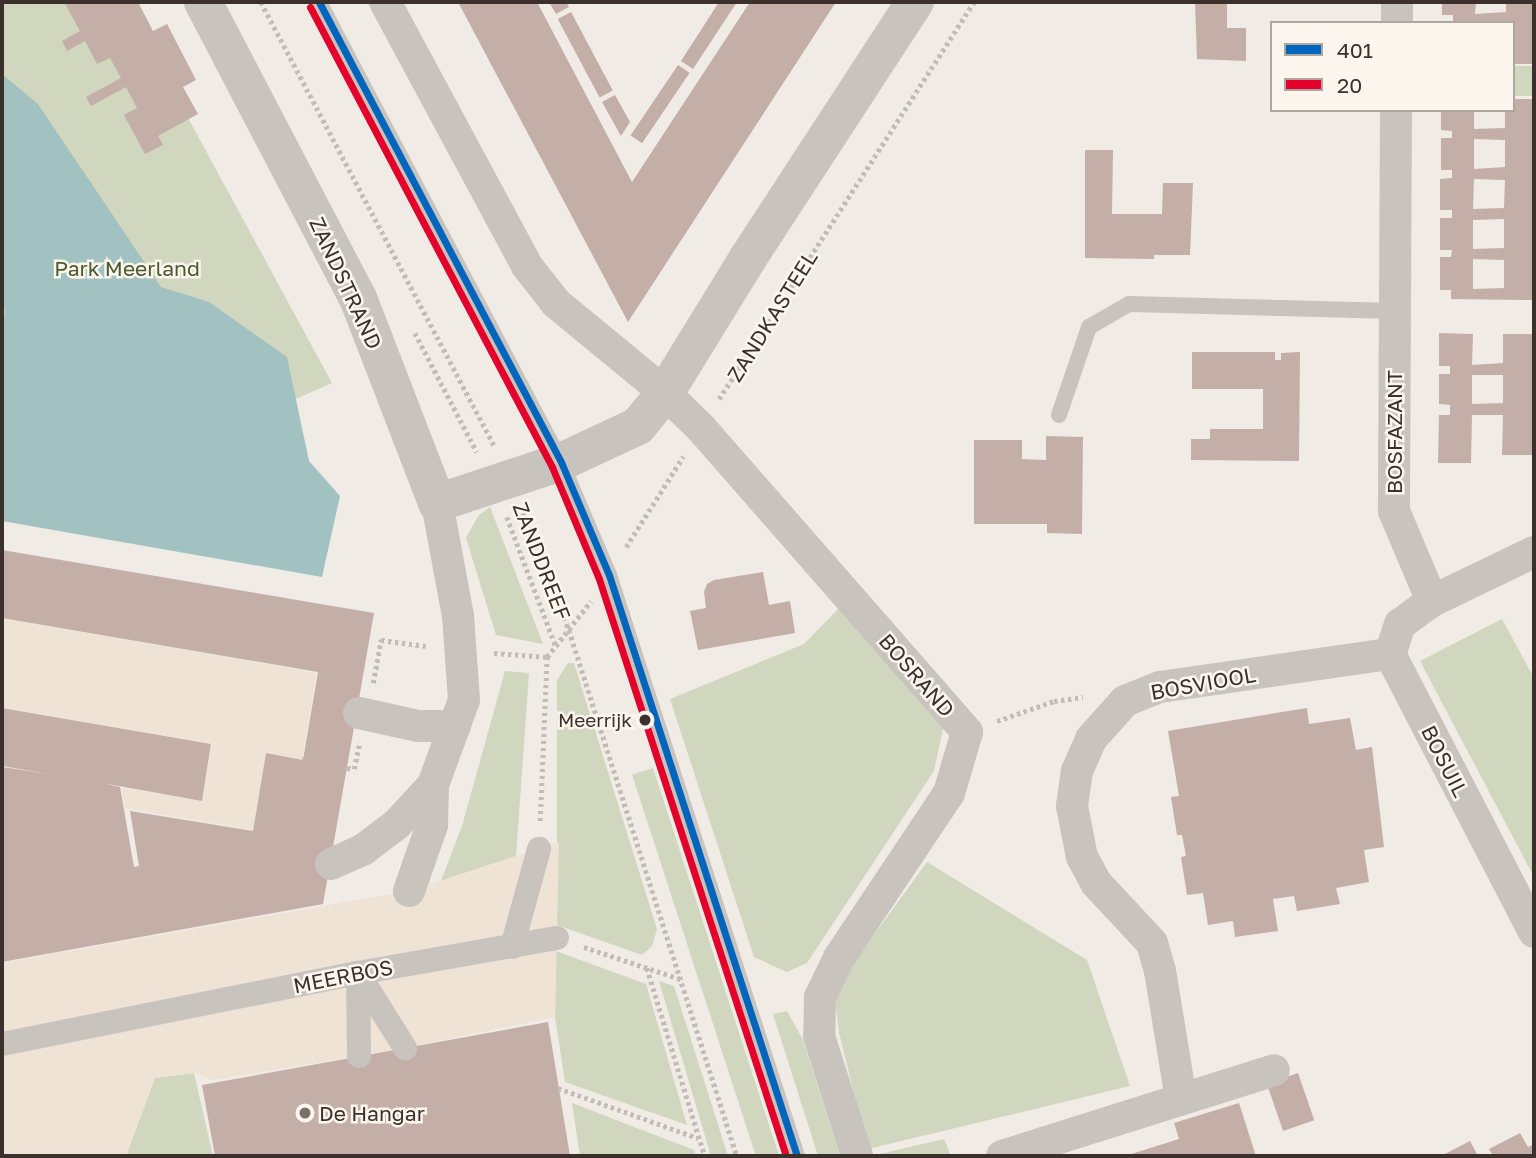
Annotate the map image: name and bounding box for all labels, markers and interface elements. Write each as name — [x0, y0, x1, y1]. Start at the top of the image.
legend — [1270, 21, 1515, 112]
text: 401 — [1337, 37, 1373, 63]
text: 20 — [1337, 72, 1362, 98]
street label: ZANDSTRAND — [304, 213, 388, 353]
street label: ZANDKASTEEL — [722, 246, 822, 386]
park label: Park Meerland — [54, 255, 200, 281]
street label: BOSFAZANT — [1381, 370, 1407, 494]
street label: ZANDDREEF — [508, 498, 576, 624]
street label: BOSRAND — [874, 628, 960, 722]
street label: BOSVIOOL — [1148, 661, 1258, 705]
place label: Meerrijk — [558, 709, 632, 731]
marker: Meerrijk — [638, 713, 652, 727]
street label: BOSUIL — [1416, 721, 1474, 801]
street label: MEERBOS — [291, 954, 395, 998]
place label: De Hangar — [319, 1100, 425, 1126]
marker: De Hangar — [297, 1105, 313, 1121]

